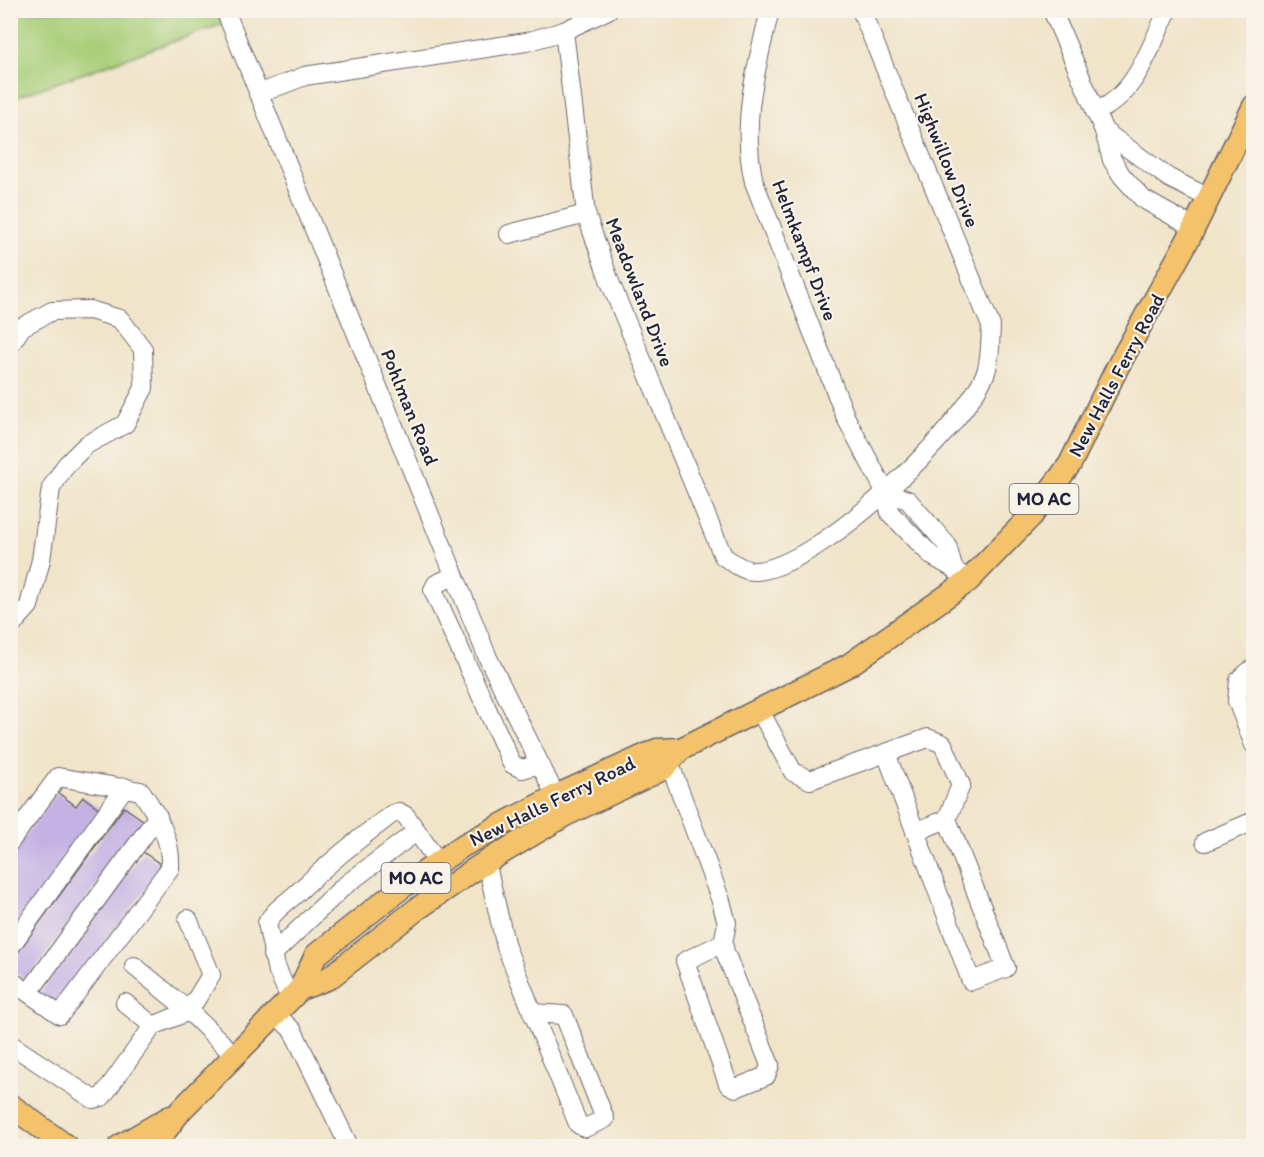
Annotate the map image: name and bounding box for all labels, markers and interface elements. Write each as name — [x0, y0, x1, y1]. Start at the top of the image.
street label: Highwillow Drive — [909, 89, 985, 231]
street label: Helmkampf Drive — [767, 176, 843, 324]
street label: Meadowland Drive — [601, 214, 679, 370]
street label: New Halls Ferry Road — [1063, 289, 1169, 461]
street label: Pohlman Road — [376, 345, 444, 469]
road number: MO AC — [1010, 484, 1078, 514]
street label: New Halls Ferry Road — [465, 750, 639, 852]
road number: MO AC — [382, 863, 450, 893]

